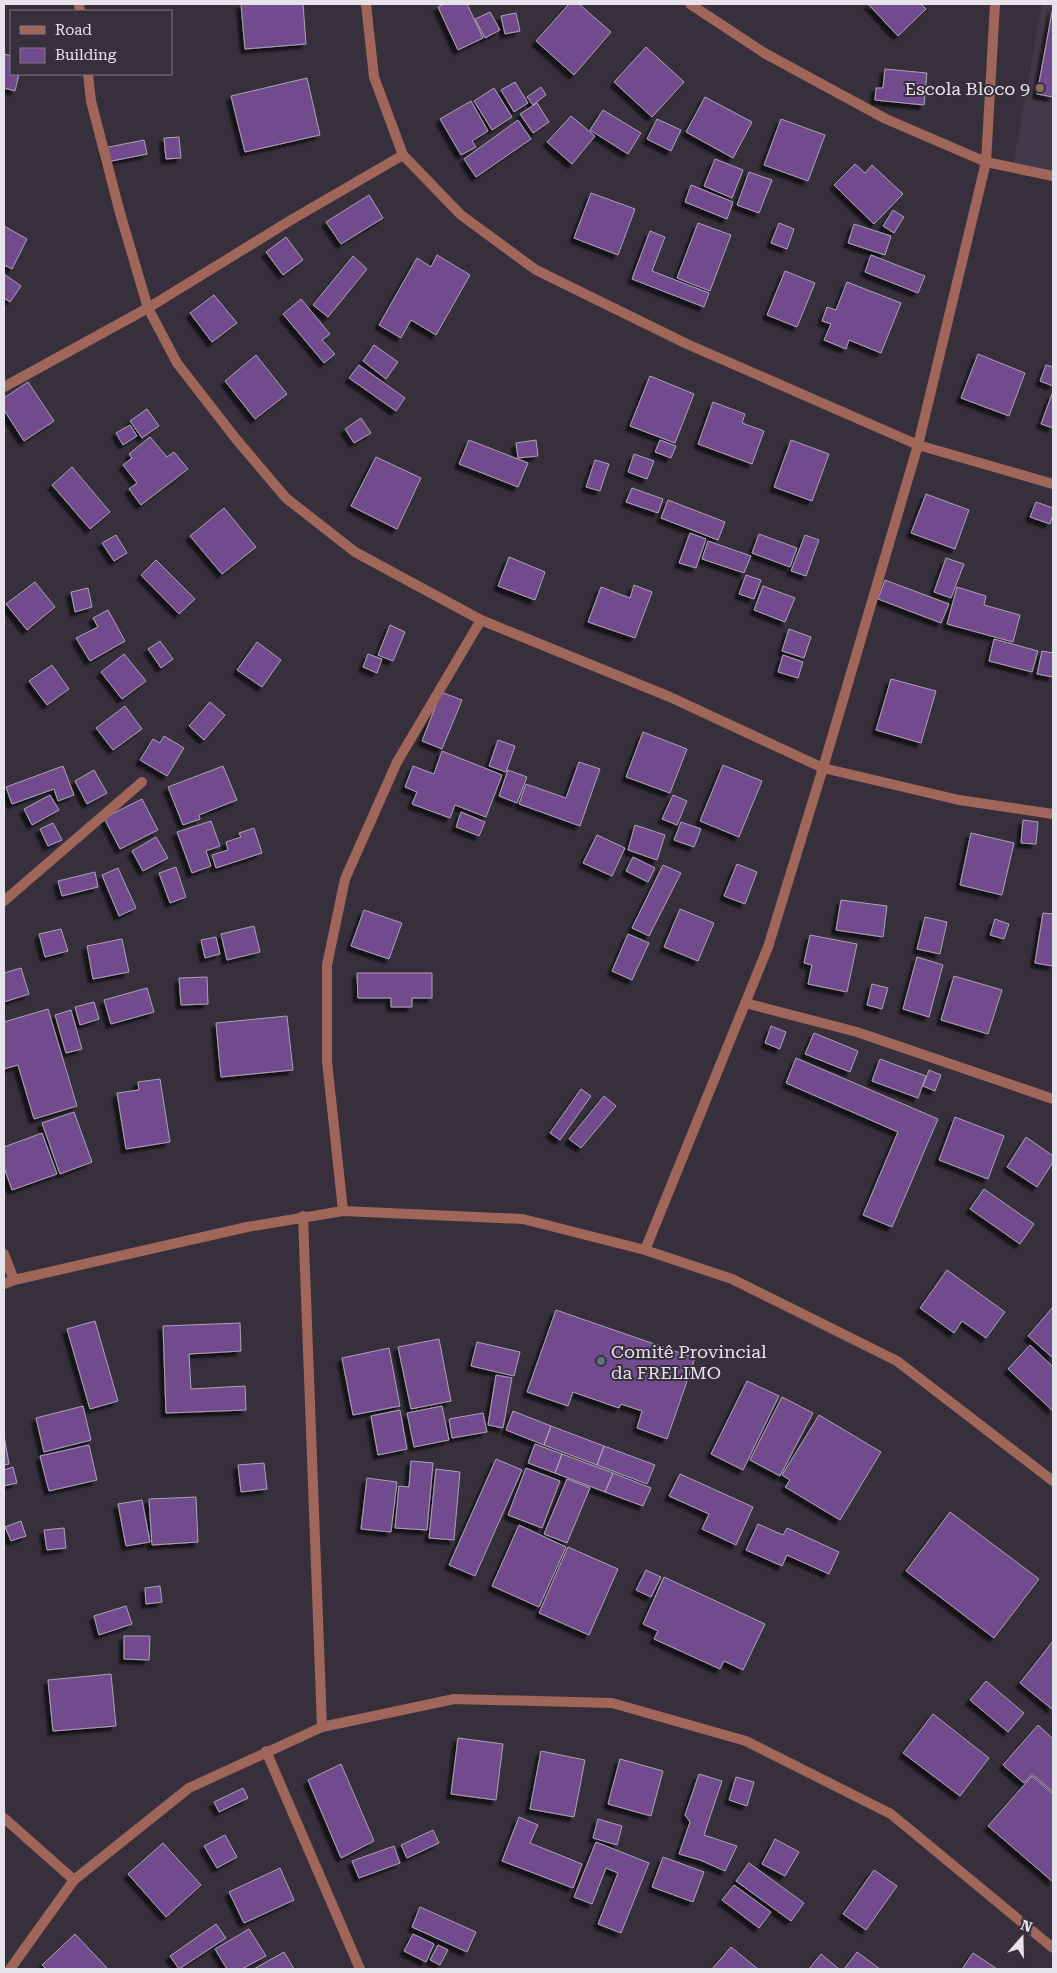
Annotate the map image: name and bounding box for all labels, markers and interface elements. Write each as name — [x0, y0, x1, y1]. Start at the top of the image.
legend — [10, 10, 172, 75]
text: Road — [55, 21, 92, 39]
text: Building — [55, 46, 117, 64]
place label: Escola Bloco 9 — [904, 78, 1030, 99]
marker: Escola Bloco 9 — [1034, 82, 1046, 94]
place label: Comitê Provincial da FRELIMO — [611, 1341, 767, 1383]
marker: Comitê Provincial da FRELIMO — [595, 1355, 607, 1367]
north arrow — [997, 1913, 1047, 1963]
text: N — [1019, 1916, 1034, 1935]

